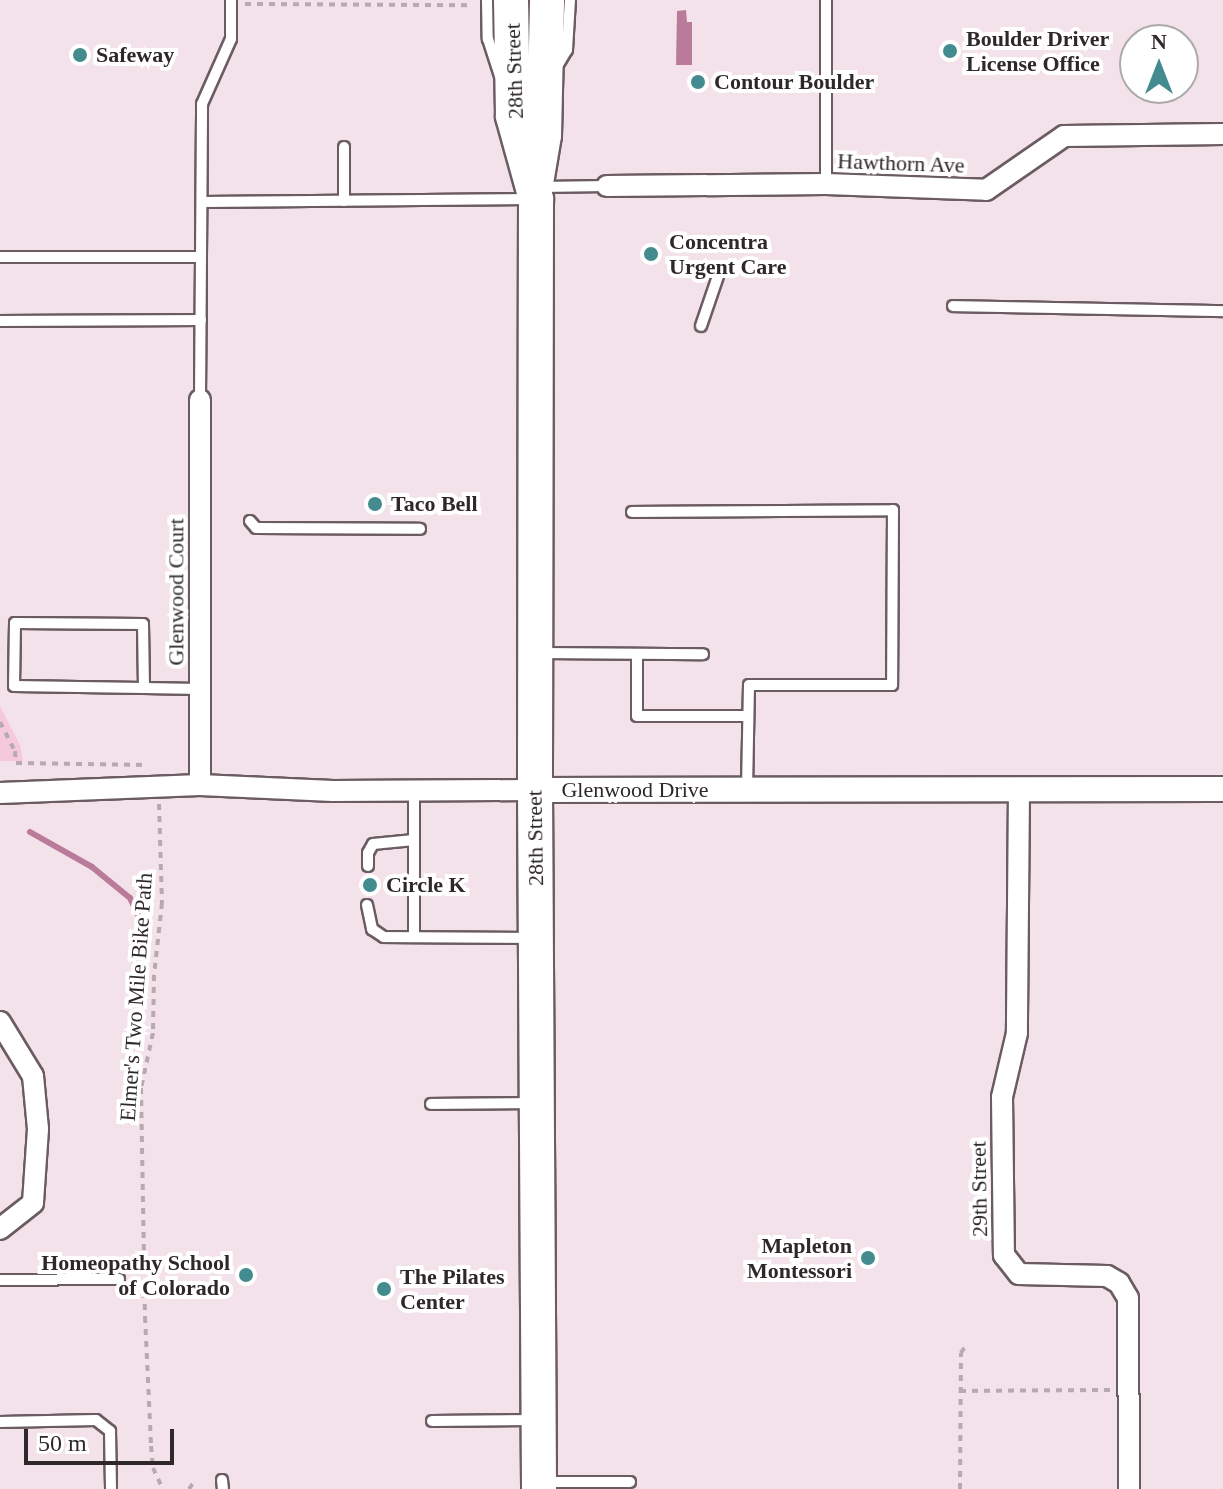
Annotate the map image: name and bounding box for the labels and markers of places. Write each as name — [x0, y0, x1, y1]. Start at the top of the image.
place label: Boulder Driver License Office — [966, 25, 1110, 76]
place label: Safeway — [96, 42, 174, 68]
marker: Boulder Driver License Office — [941, 42, 959, 60]
marker: Safeway — [71, 46, 89, 64]
place label: Contour Boulder — [714, 69, 875, 95]
marker: Contour Boulder — [689, 73, 707, 91]
place label: Concentra Urgent Care — [669, 228, 786, 280]
marker: Concentra Urgent Care — [640, 243, 662, 265]
place label: Taco Bell — [391, 491, 478, 517]
marker: Taco Bell — [366, 495, 384, 513]
place label: Circle K — [386, 872, 466, 898]
marker: Circle K — [361, 876, 379, 894]
place label: Mapleton Montessori — [747, 1232, 852, 1284]
place label: Homeopathy School of Colorado — [41, 1249, 230, 1300]
marker: Mapleton Montessori — [859, 1249, 877, 1267]
place label: The Pilates Center — [400, 1263, 504, 1314]
marker: Homeopathy School of Colorado — [237, 1266, 255, 1284]
marker: The Pilates Center — [375, 1280, 393, 1298]

